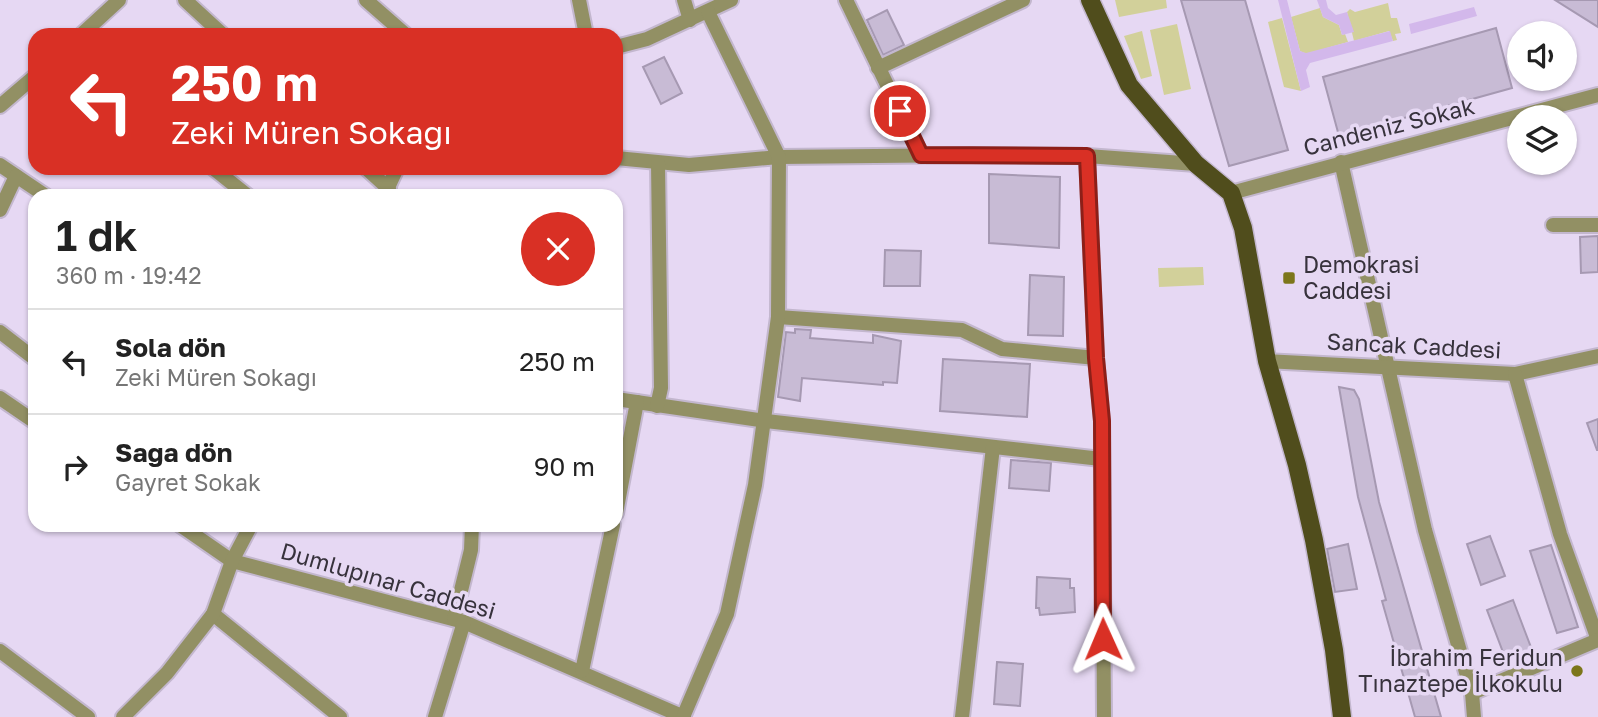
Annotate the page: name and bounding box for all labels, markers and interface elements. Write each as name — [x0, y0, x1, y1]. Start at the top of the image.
map controls — [1507, 21, 1577, 175]
button: sound — [1507, 21, 1577, 91]
text: 250 m — [171, 53, 318, 112]
icon: left — [56, 56, 147, 147]
pin — [870, 81, 930, 141]
street label: Candeniz Sokak — [1300, 91, 1477, 161]
icon: arrive — [881, 92, 919, 130]
button: layers — [1507, 105, 1577, 175]
text: Zeki Müren Sokağı — [171, 113, 452, 151]
text: 1 dk — [56, 210, 138, 260]
button: close — [521, 212, 595, 286]
place label: Demokrasi Caddesi — [1303, 250, 1420, 304]
text: 360 m · 19:42 — [56, 261, 201, 289]
marker: Demokrasi Caddesi — [1281, 270, 1297, 286]
street label: Sancak Caddesi — [1326, 326, 1502, 364]
text: Sola dön — [115, 332, 226, 363]
icon: left — [56, 343, 94, 381]
text: 250 m — [519, 346, 595, 377]
text: Zeki Müren Sokağı — [115, 363, 317, 391]
text: Sağa dön — [115, 437, 232, 468]
icon: right — [56, 448, 94, 486]
text: 90 m — [534, 451, 595, 482]
text: Gayret Sokak — [115, 468, 261, 496]
street label: Dumlupınar Caddesi — [278, 536, 499, 624]
position arrow — [1066, 602, 1140, 676]
place label: İbrahim Feridun Tınaztepe İlkokulu — [1358, 643, 1563, 697]
marker: İbrahim Feridun Tınaztepe İlkokulu — [1569, 663, 1585, 679]

